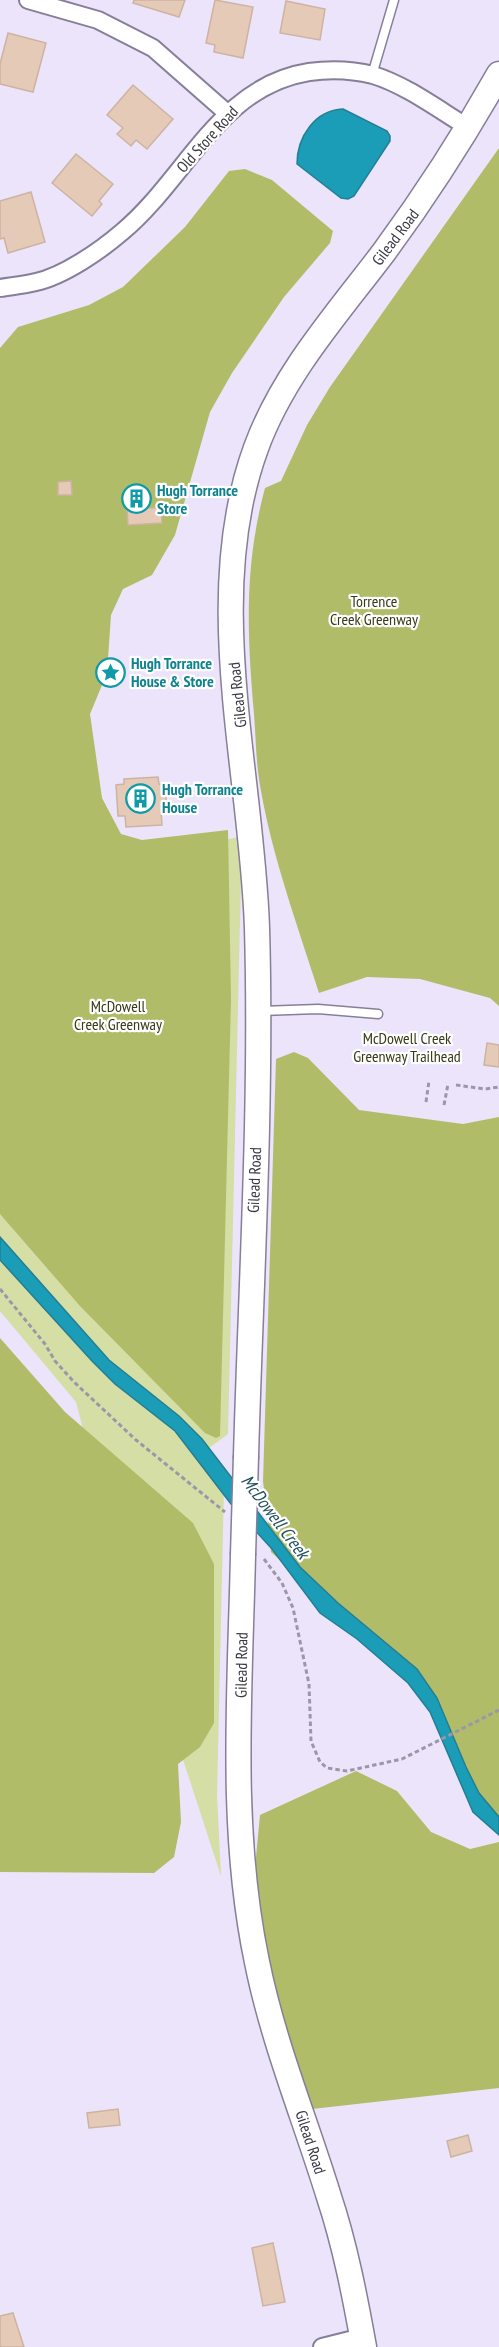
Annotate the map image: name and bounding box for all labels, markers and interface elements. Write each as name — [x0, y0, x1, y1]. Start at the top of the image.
street label: Old Store Road — [172, 102, 242, 176]
street label: Gilead Road — [367, 205, 423, 269]
place label: Hugh Torrance Store — [157, 480, 238, 518]
building icon: Hugh Torrance Store — [120, 483, 152, 515]
park label: Torrence Creek Greenway — [330, 591, 418, 629]
place label: Hugh Torrance House & Store — [131, 653, 214, 691]
place icon: Hugh Torrance House & Store — [94, 656, 126, 688]
street label: Gilead Road — [224, 661, 250, 729]
place label: Hugh Torrance House — [162, 779, 243, 817]
building icon: Hugh Torrance House — [125, 782, 157, 814]
park label: McDowell Creek Greenway — [74, 996, 162, 1034]
park label: McDowell Creek Greenway Trailhead — [353, 1028, 461, 1066]
street label: Gilead Road — [243, 1147, 265, 1213]
water label: McDowell Creek — [236, 1470, 316, 1565]
street label: Gilead Road — [230, 1632, 252, 1698]
street label: Gilead Road — [291, 2108, 331, 2176]

